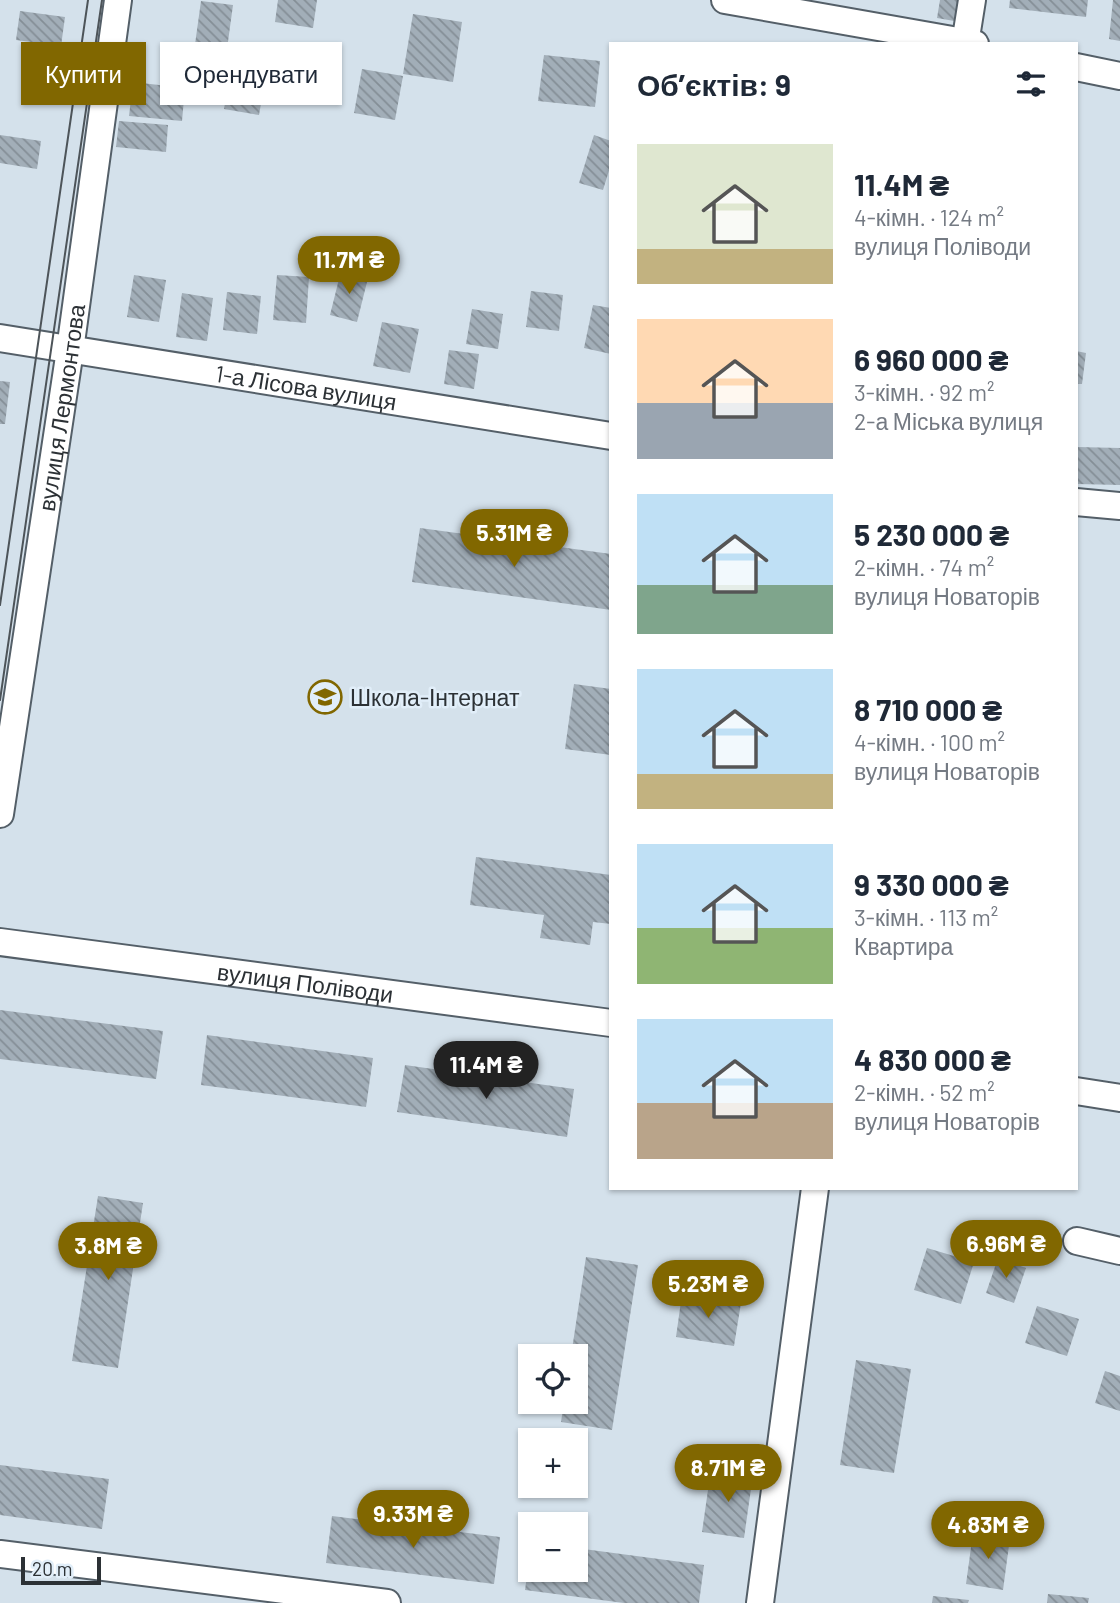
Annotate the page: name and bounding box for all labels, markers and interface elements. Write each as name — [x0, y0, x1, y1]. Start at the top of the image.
chip: Купити — [21, 42, 146, 105]
chip: Орендувати — [160, 42, 342, 105]
icon: filters — [1012, 65, 1050, 103]
text: Об’єктів: 9 — [637, 66, 791, 102]
text: 11.4M ₴ — [854, 166, 949, 202]
icon: home — [693, 172, 777, 256]
text: 4-кімн. · 124 m² — [854, 203, 1004, 231]
text: вулиця Поліводи — [854, 232, 1031, 260]
pin: 11.7M ₴ — [284, 236, 414, 296]
text: 11.7M ₴ — [314, 245, 384, 273]
street label: вулиця Лермонтова — [32, 302, 90, 513]
text: 6 960 000 ₴ — [854, 341, 1009, 377]
icon: home — [693, 347, 777, 431]
street label: 1-а Лісова вулиця — [213, 359, 399, 415]
text: 3-кімн. · 92 m² — [854, 378, 994, 406]
text: 2-а Міська вулиця — [854, 407, 1043, 435]
pin: 5.31M ₴ — [449, 510, 579, 569]
text: 5 230 000 ₴ — [854, 516, 1009, 552]
text: 5.31M ₴ — [476, 518, 552, 546]
icon: home — [693, 522, 777, 606]
text: 2-кімн. · 74 m² — [854, 553, 994, 581]
text: вулиця Новаторів — [854, 582, 1040, 610]
school or university icon: Школа-Інтернат — [306, 678, 344, 716]
place label: Школа-Інтернат — [350, 683, 520, 711]
text: 8 710 000 ₴ — [854, 691, 1002, 727]
icon: home — [693, 697, 777, 781]
text: 4-кімн. · 100 m² — [854, 728, 1005, 756]
text: вулиця Новаторів — [854, 757, 1040, 785]
text: 9 330 000 ₴ — [854, 866, 1009, 902]
icon: home — [693, 872, 777, 956]
text: 3-кімн. · 113 m² — [854, 903, 998, 931]
text: Квартира — [854, 932, 953, 960]
street label: вулиця Поліводи — [216, 957, 395, 1008]
text: 4 830 000 ₴ — [854, 1041, 1011, 1077]
pin: 11.4M ₴ — [421, 1042, 551, 1101]
icon: home — [693, 1047, 777, 1131]
text: 11.4M ₴ — [450, 1050, 522, 1078]
text: 2-кімн. · 52 m² — [854, 1078, 995, 1106]
text: вулиця Новаторів — [854, 1107, 1040, 1135]
pin: 6.96M ₴ — [941, 1220, 1071, 1280]
pin: 3.8M ₴ — [51, 1222, 165, 1282]
text: 6.96M ₴ — [966, 1229, 1046, 1257]
text: 3.8M ₴ — [74, 1231, 142, 1259]
pin: 5.23M ₴ — [643, 1260, 773, 1320]
text: 5.23M ₴ — [668, 1269, 748, 1297]
map controls — [518, 1344, 588, 1582]
button: locate — [518, 1344, 588, 1414]
button: + — [518, 1428, 588, 1498]
pin: 8.71M ₴ — [663, 1444, 793, 1504]
text: 8.71M ₴ — [691, 1453, 765, 1481]
pin: 9.33M ₴ — [348, 1490, 478, 1550]
text: 9.33M ₴ — [373, 1499, 453, 1527]
pin: 4.83M ₴ — [923, 1502, 1053, 1561]
text: 4.83M ₴ — [947, 1510, 1029, 1538]
button: − — [518, 1512, 588, 1582]
scale bar — [21, 1554, 102, 1586]
text: 20 m — [32, 1557, 72, 1580]

